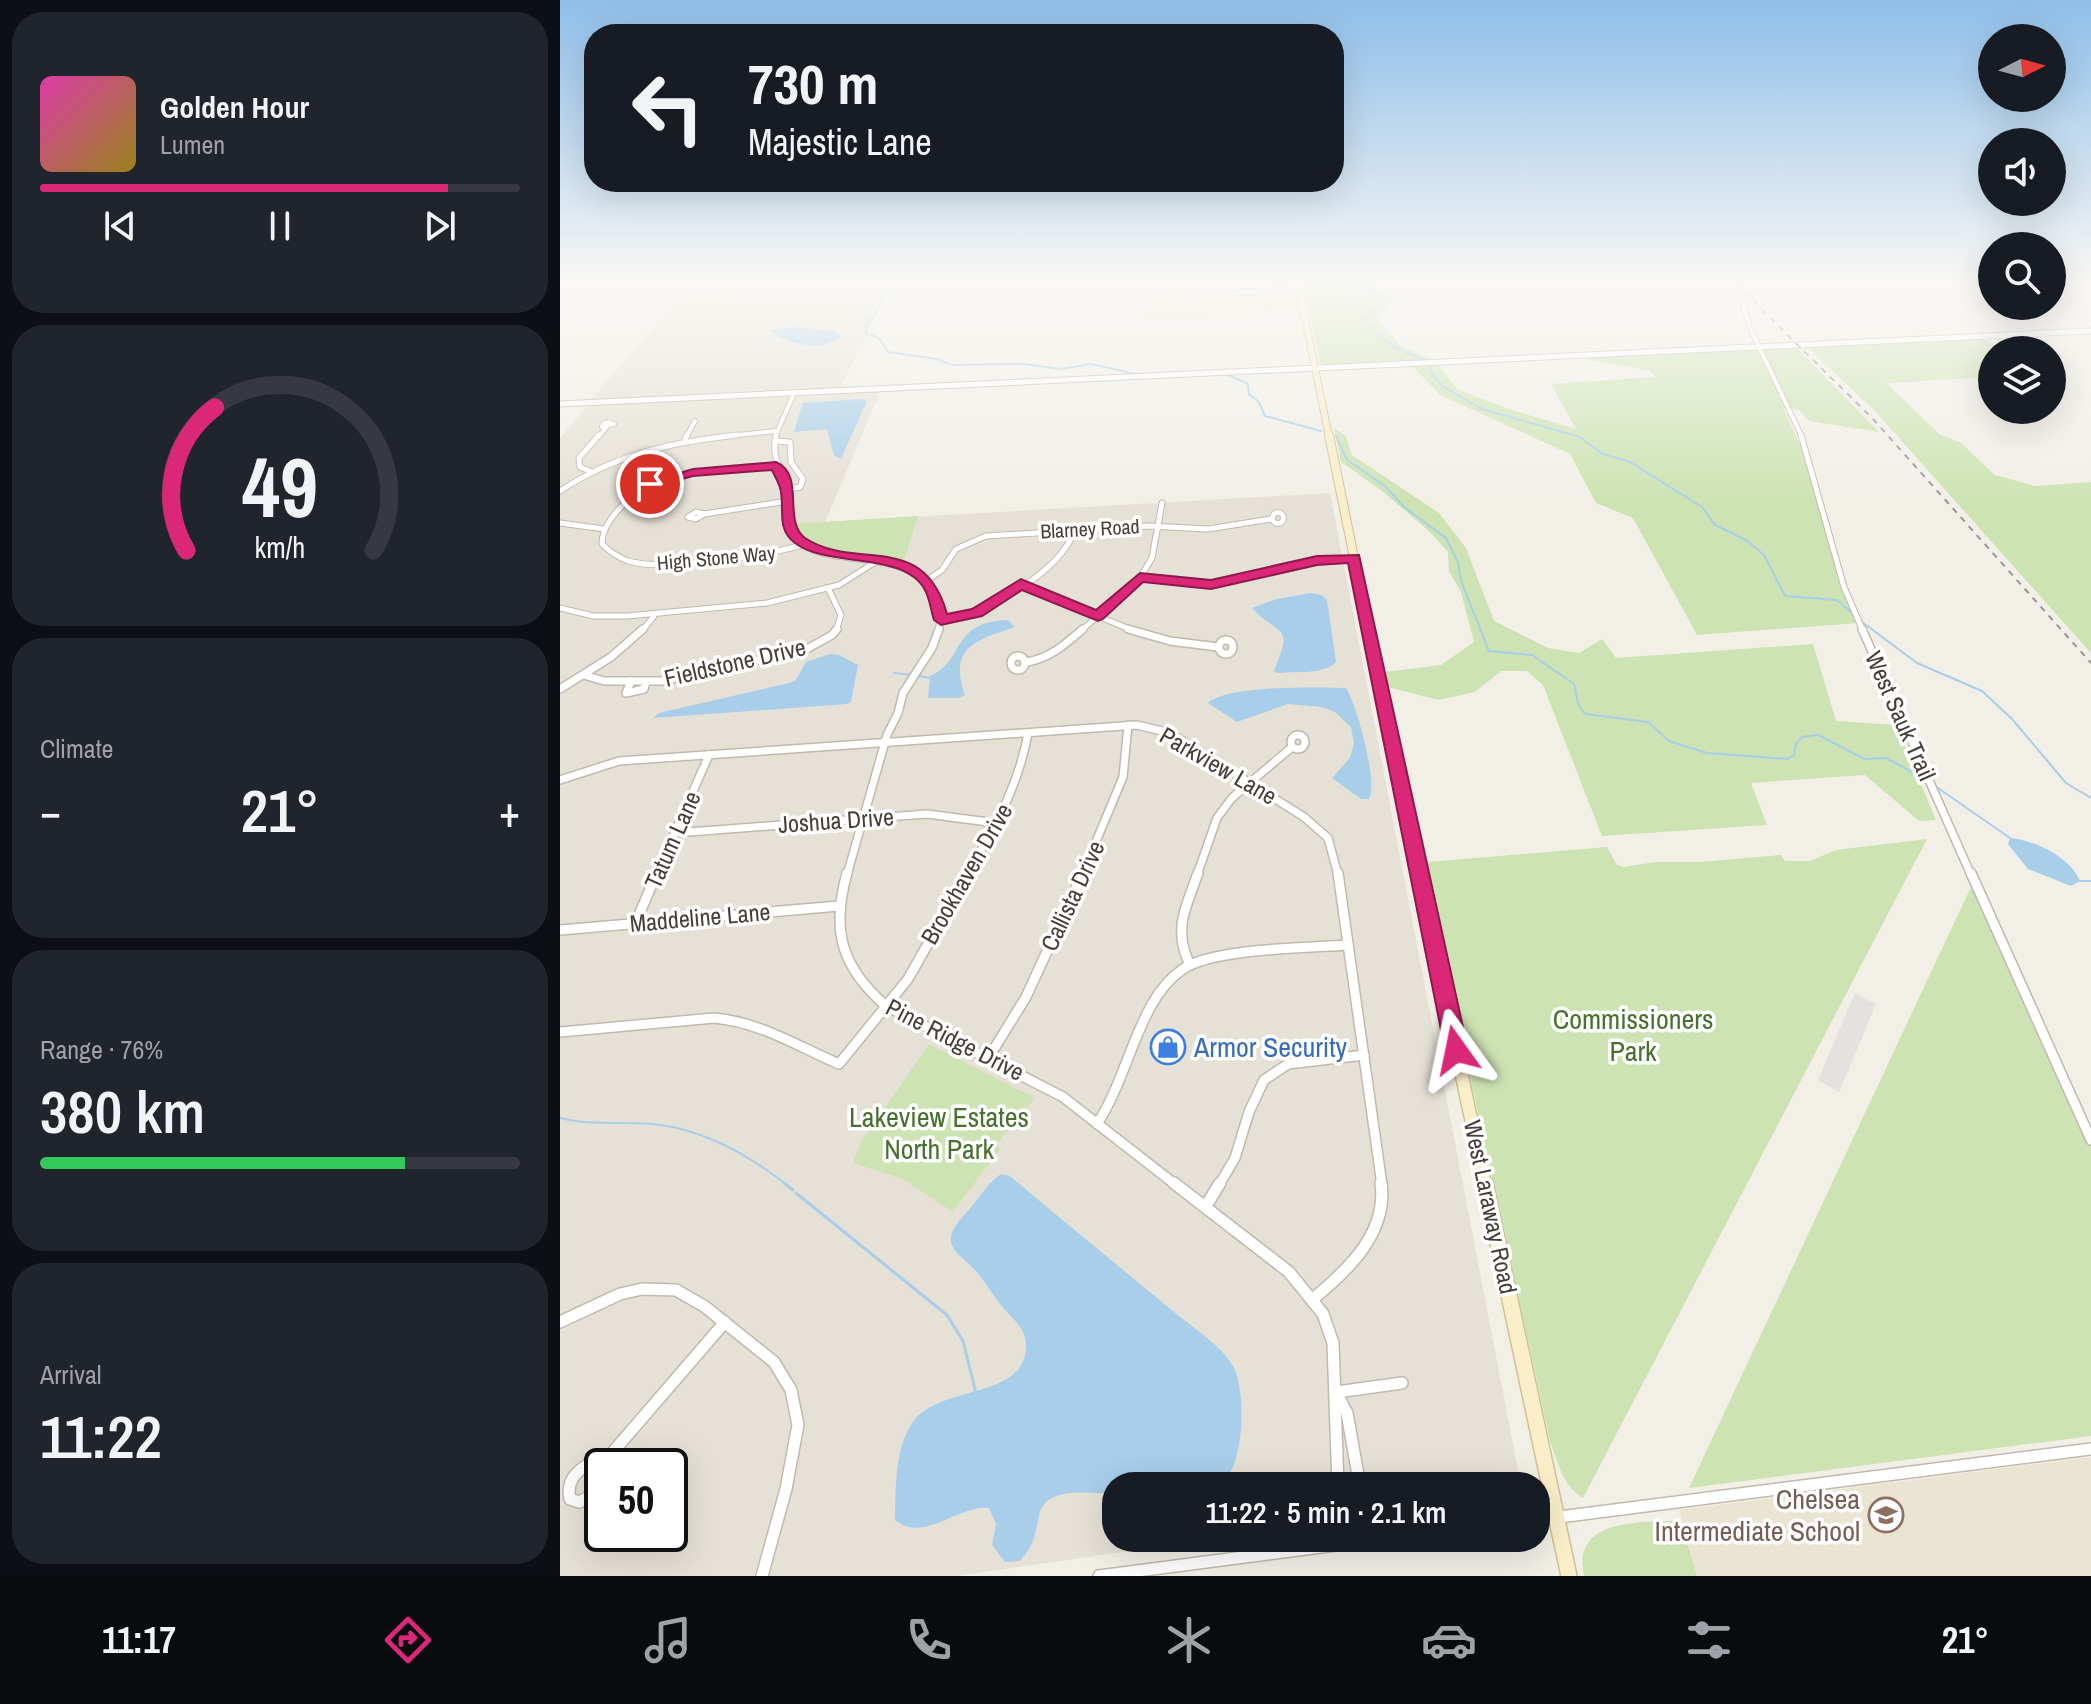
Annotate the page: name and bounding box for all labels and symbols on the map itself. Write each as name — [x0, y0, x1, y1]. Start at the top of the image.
north arrow — [1978, 24, 2066, 112]
pin — [616, 450, 684, 518]
street label: Blarney Road — [1040, 512, 1140, 545]
street label: High Stone Way — [656, 539, 777, 576]
street label: Fieldstone Drive — [661, 630, 809, 694]
street label: West Sauk Trail — [1858, 646, 1944, 785]
street label: Parkview Lane — [1154, 719, 1283, 812]
street label: Tatum Lane — [636, 786, 708, 893]
street label: Brookhaven Drive — [913, 797, 1019, 950]
street label: Joshua Drive — [777, 800, 895, 840]
street label: Callista Drive — [1033, 835, 1112, 956]
street label: Maddeline Lane — [628, 895, 772, 939]
street label: Pine Ridge Drive — [881, 991, 1030, 1088]
park label: Commissioners Park — [1553, 1000, 1713, 1070]
position arrow — [1414, 1008, 1498, 1092]
shop icon: Armor Security — [1149, 1028, 1187, 1066]
place label: Armor Security — [1193, 1028, 1348, 1066]
park label: Lakeview Estates North Park — [849, 1098, 1029, 1168]
street label: West Laraway Road — [1457, 1117, 1525, 1297]
speed limit sign: 50 — [584, 1448, 688, 1552]
place label: Chelsea Intermediate School — [1655, 1480, 1860, 1550]
school or university icon: Chelsea Intermediate School — [1867, 1496, 1905, 1534]

